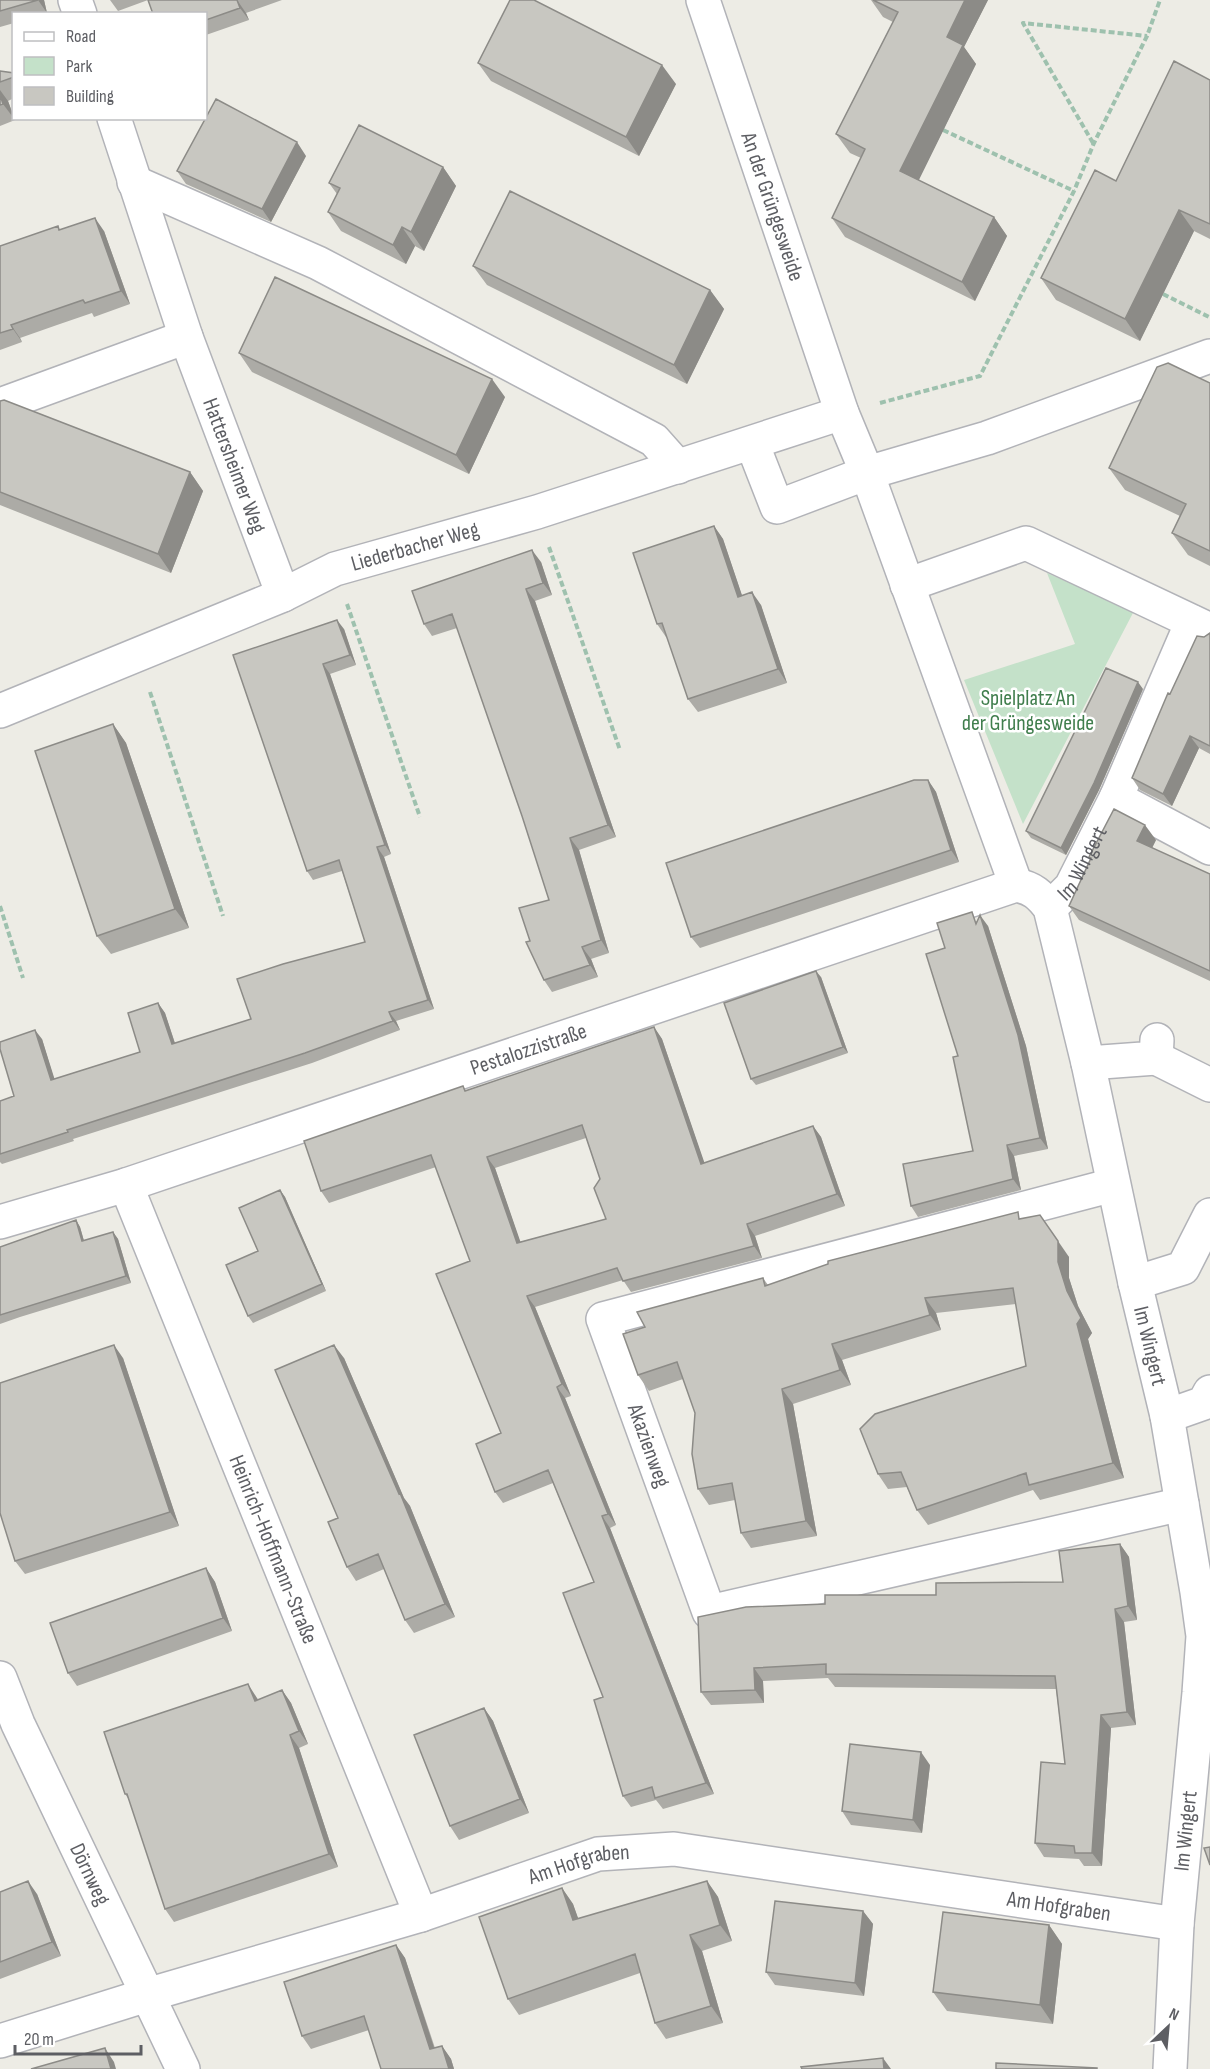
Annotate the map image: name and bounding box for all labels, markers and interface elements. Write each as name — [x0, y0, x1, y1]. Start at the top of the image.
legend — [12, 12, 207, 120]
text: Road — [66, 26, 96, 47]
text: Park — [66, 56, 92, 77]
text: Building — [66, 86, 114, 107]
street label: An der Grüngesweide — [735, 128, 810, 285]
street label: Hattersheimer Weg — [197, 394, 272, 537]
street label: Liederbacher Weg — [348, 516, 482, 577]
park label: Spielplatz An der Grüngesweide — [962, 685, 1094, 737]
street label: Im Wingert — [1051, 821, 1113, 907]
street label: Pestalozzistraße — [467, 1017, 590, 1082]
street label: Im Wingert — [1128, 1303, 1173, 1389]
street label: Akazienweg — [621, 1399, 676, 1491]
street label: Heinrich-Hoffmann-Straße — [223, 1451, 323, 1648]
street label: Im Wingert — [1168, 1789, 1204, 1873]
street label: Am Hofgraben — [524, 1838, 630, 1891]
street label: Dörnweg — [64, 1839, 116, 1910]
street label: Am Hofgraben — [1004, 1885, 1113, 1927]
north arrow — [1138, 1997, 1198, 2057]
text: N — [1166, 2004, 1182, 2025]
scale bar — [15, 2018, 141, 2056]
text: 20 m — [24, 2029, 54, 2050]

